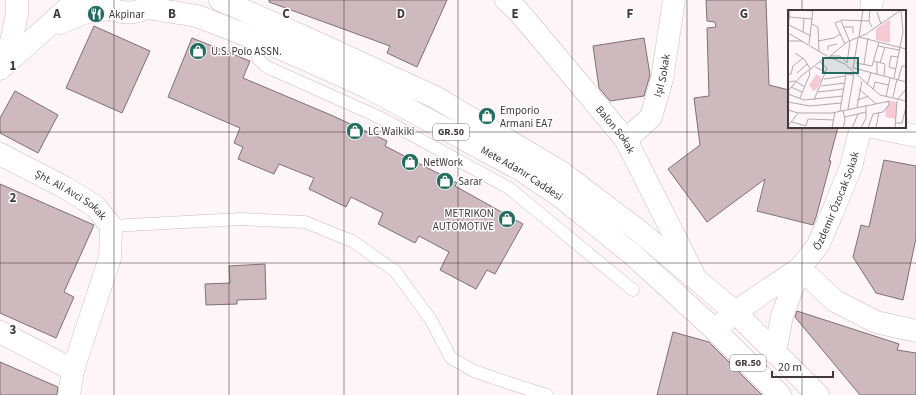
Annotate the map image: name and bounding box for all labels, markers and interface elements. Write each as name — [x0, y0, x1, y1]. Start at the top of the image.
restaurant icon: Akpinar — [86, 4, 106, 24]
text: A — [52, 5, 61, 23]
text: B — [168, 5, 176, 23]
text: C — [282, 5, 290, 23]
text: D — [397, 5, 405, 23]
text: E — [511, 5, 519, 23]
text: F — [627, 5, 634, 23]
text: G — [740, 5, 748, 23]
place label: Akpinar — [109, 7, 145, 22]
inset map — [788, 10, 906, 128]
shop icon: U.S. Polo ASSN. — [188, 41, 208, 61]
place label: U.S. Polo ASSN. — [211, 44, 282, 59]
street label: Işıl Sokak — [650, 52, 673, 99]
text: 1 — [10, 57, 17, 75]
street label: Balon Sokak — [593, 102, 639, 156]
place label: Emporio Armani EA7 — [500, 103, 553, 131]
shop icon: Emporio Armani EA7 — [477, 106, 497, 126]
shop icon: LC Waikiki — [345, 121, 365, 141]
place label: LC Waikiki — [368, 124, 415, 139]
road number: GR.50 — [433, 124, 469, 140]
street label: Mete Adanır Caddesi — [478, 142, 566, 204]
street label: Özdemir Özocak Sokak — [809, 149, 862, 253]
shop icon: NetWork — [400, 152, 420, 172]
place label: NetWork — [423, 155, 464, 170]
street label: Şht. Ali Avci Sokak — [32, 166, 111, 223]
shop icon: Sarar — [435, 171, 455, 191]
place label: Sarar — [458, 174, 483, 189]
text: 2 — [10, 189, 17, 207]
place label: METRIKON AUTOMOTIVE — [433, 206, 494, 234]
shop icon: METRIKON AUTOMOTIVE — [497, 209, 517, 229]
text: 3 — [10, 321, 17, 339]
scale bar — [772, 353, 833, 379]
road number: GR.50 — [730, 355, 766, 371]
text: 20 m — [778, 359, 802, 376]

